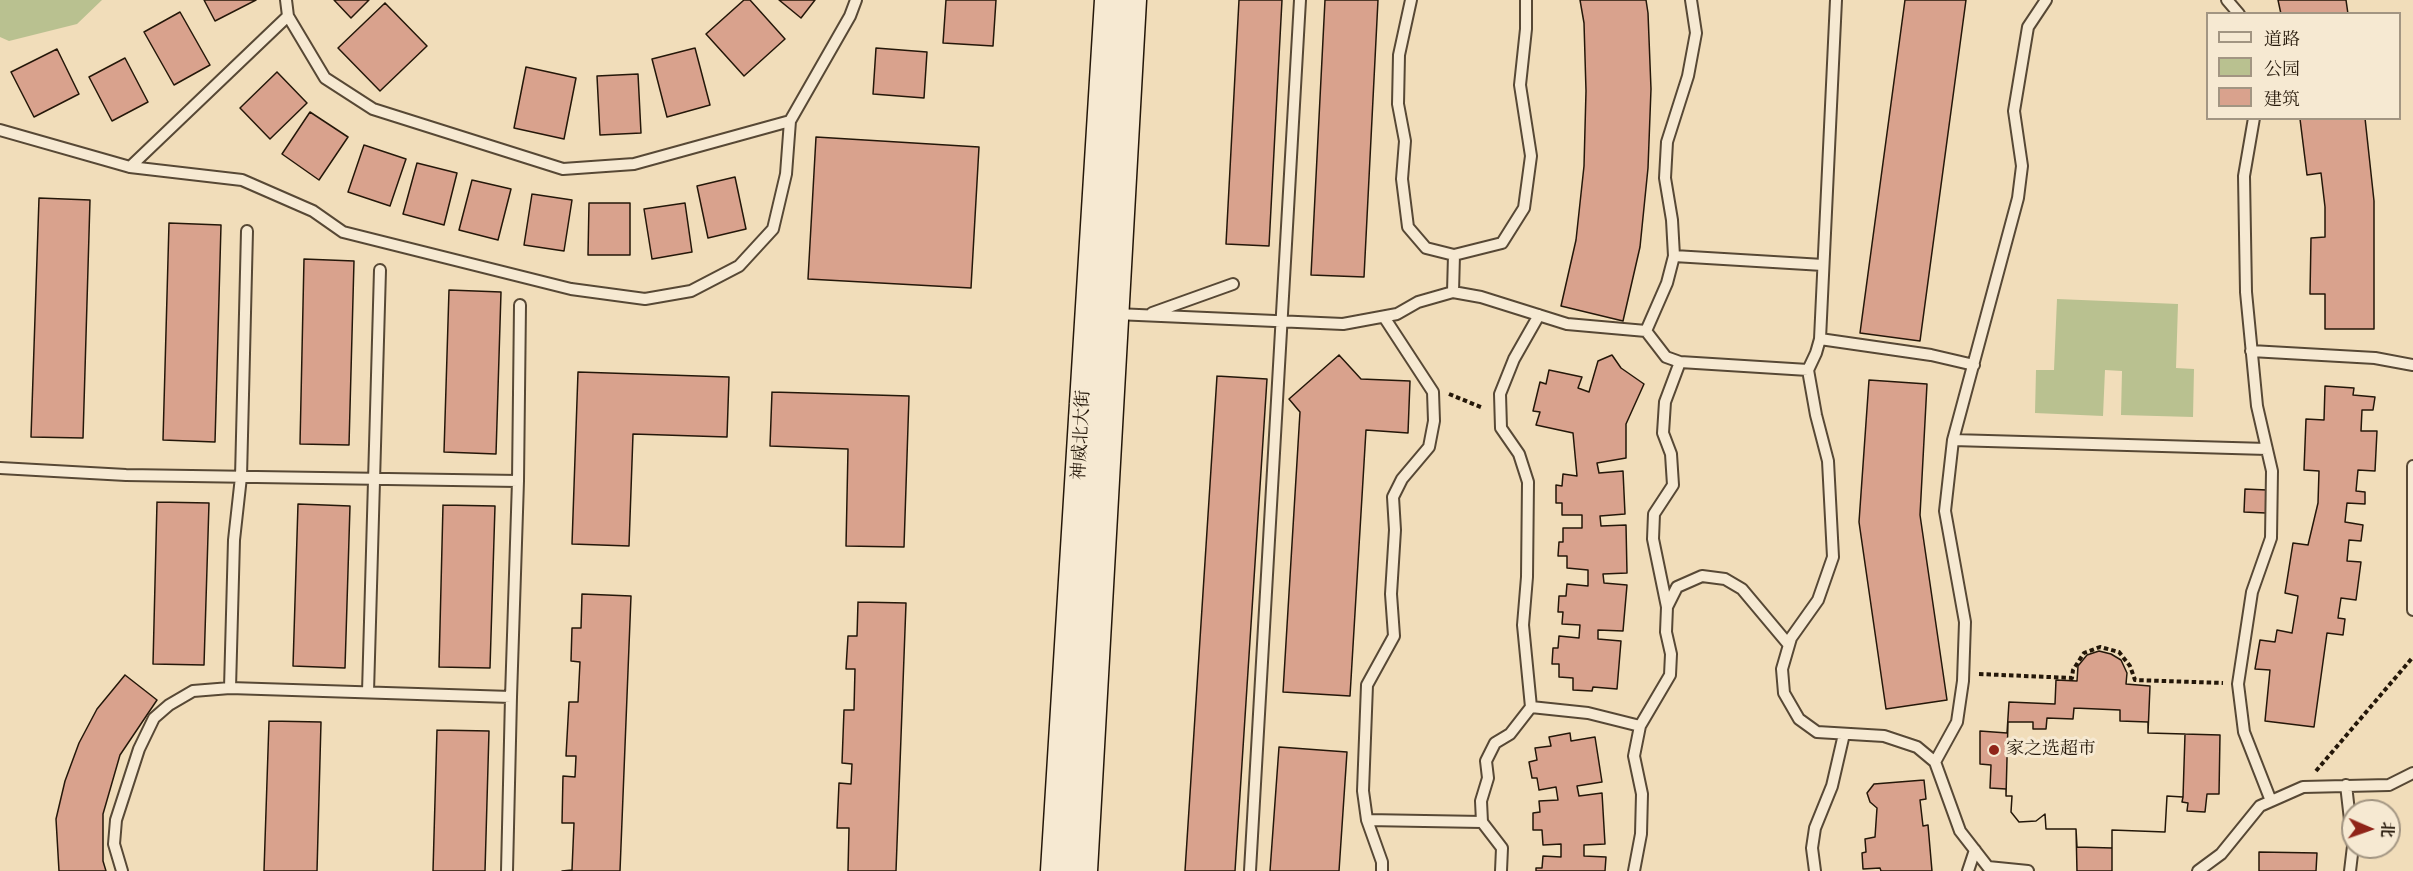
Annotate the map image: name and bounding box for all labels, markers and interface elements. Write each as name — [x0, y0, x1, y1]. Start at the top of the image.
legend — [2206, 12, 2401, 120]
text: 道路 — [2264, 27, 2300, 51]
text: 公园 — [2264, 57, 2300, 81]
text: 建筑 — [2264, 87, 2300, 111]
street label: 神威北大街 — [1069, 389, 1095, 481]
place label: 家之选超市 — [2006, 739, 2096, 761]
marker: 家之选超市 — [1987, 743, 2001, 757]
north arrow — [2341, 799, 2401, 859]
text: 北 — [2376, 821, 2398, 838]

